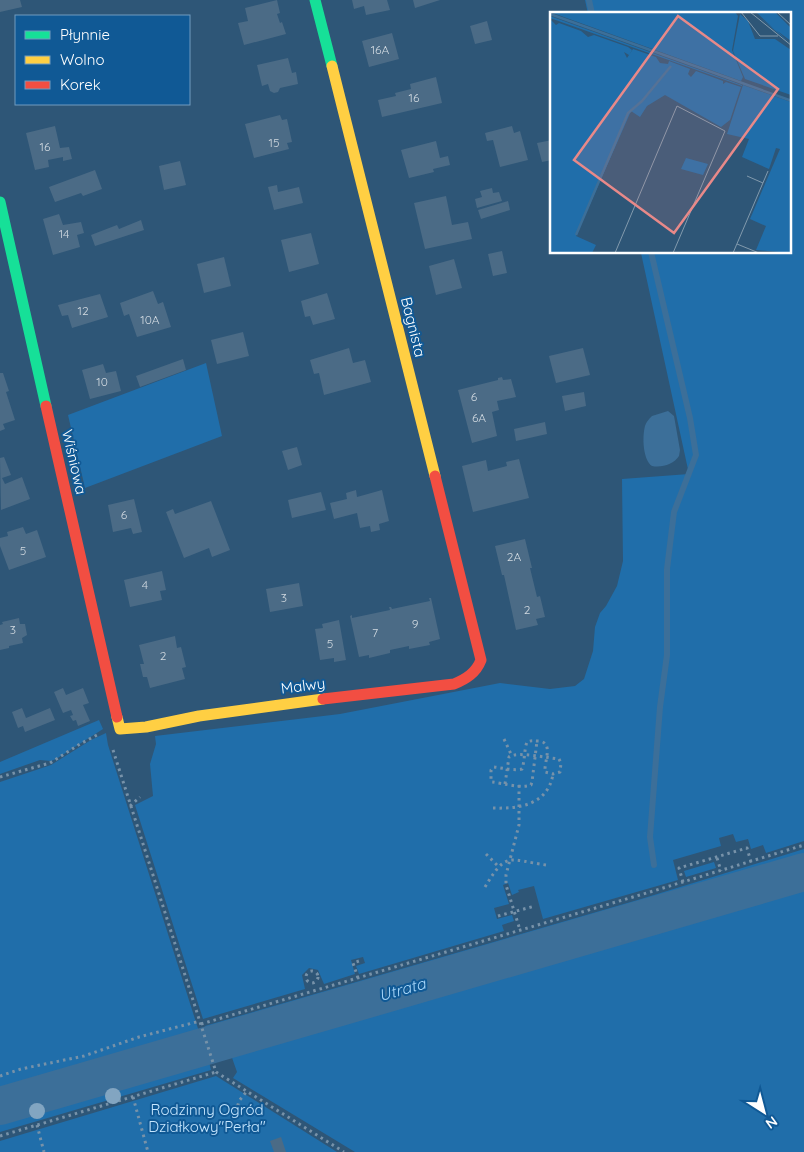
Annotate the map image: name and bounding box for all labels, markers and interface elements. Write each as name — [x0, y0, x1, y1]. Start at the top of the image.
inset map — [550, 12, 792, 254]
legend — [15, 15, 190, 105]
text: Płynnie — [60, 25, 110, 44]
house number: 16A — [371, 42, 390, 57]
text: Wolno — [60, 50, 105, 69]
text: Korek — [60, 75, 101, 94]
house number: 16 — [409, 90, 420, 105]
house number: 15 — [269, 135, 279, 150]
house number: 16 — [40, 139, 51, 154]
house number: 14 — [59, 226, 69, 241]
street label: Bagnista — [397, 295, 430, 359]
house number: 12 — [77, 303, 89, 318]
house number: 10A — [140, 312, 160, 327]
house number: 10 — [96, 374, 108, 389]
house number: 6 — [471, 389, 478, 404]
house number: 6A — [472, 410, 486, 425]
street label: Wiśniowa — [58, 428, 91, 496]
house number: 6 — [121, 507, 128, 522]
house number: 5 — [20, 543, 26, 558]
house number: 2A — [507, 549, 521, 564]
house number: 4 — [142, 577, 148, 592]
house number: 3 — [281, 590, 287, 605]
house number: 2 — [524, 602, 531, 617]
house number: 9 — [412, 616, 419, 631]
house number: 3 — [10, 622, 16, 637]
house number: 7 — [372, 625, 378, 640]
house number: 5 — [327, 636, 333, 651]
house number: 2 — [160, 648, 167, 663]
street label: Malwy — [280, 673, 326, 698]
water label: Utrata — [376, 972, 429, 1005]
north arrow — [739, 1087, 789, 1137]
park label: Rodzinny Ogród Działkowy"Perła" — [148, 1100, 266, 1136]
text: N — [762, 1112, 781, 1133]

